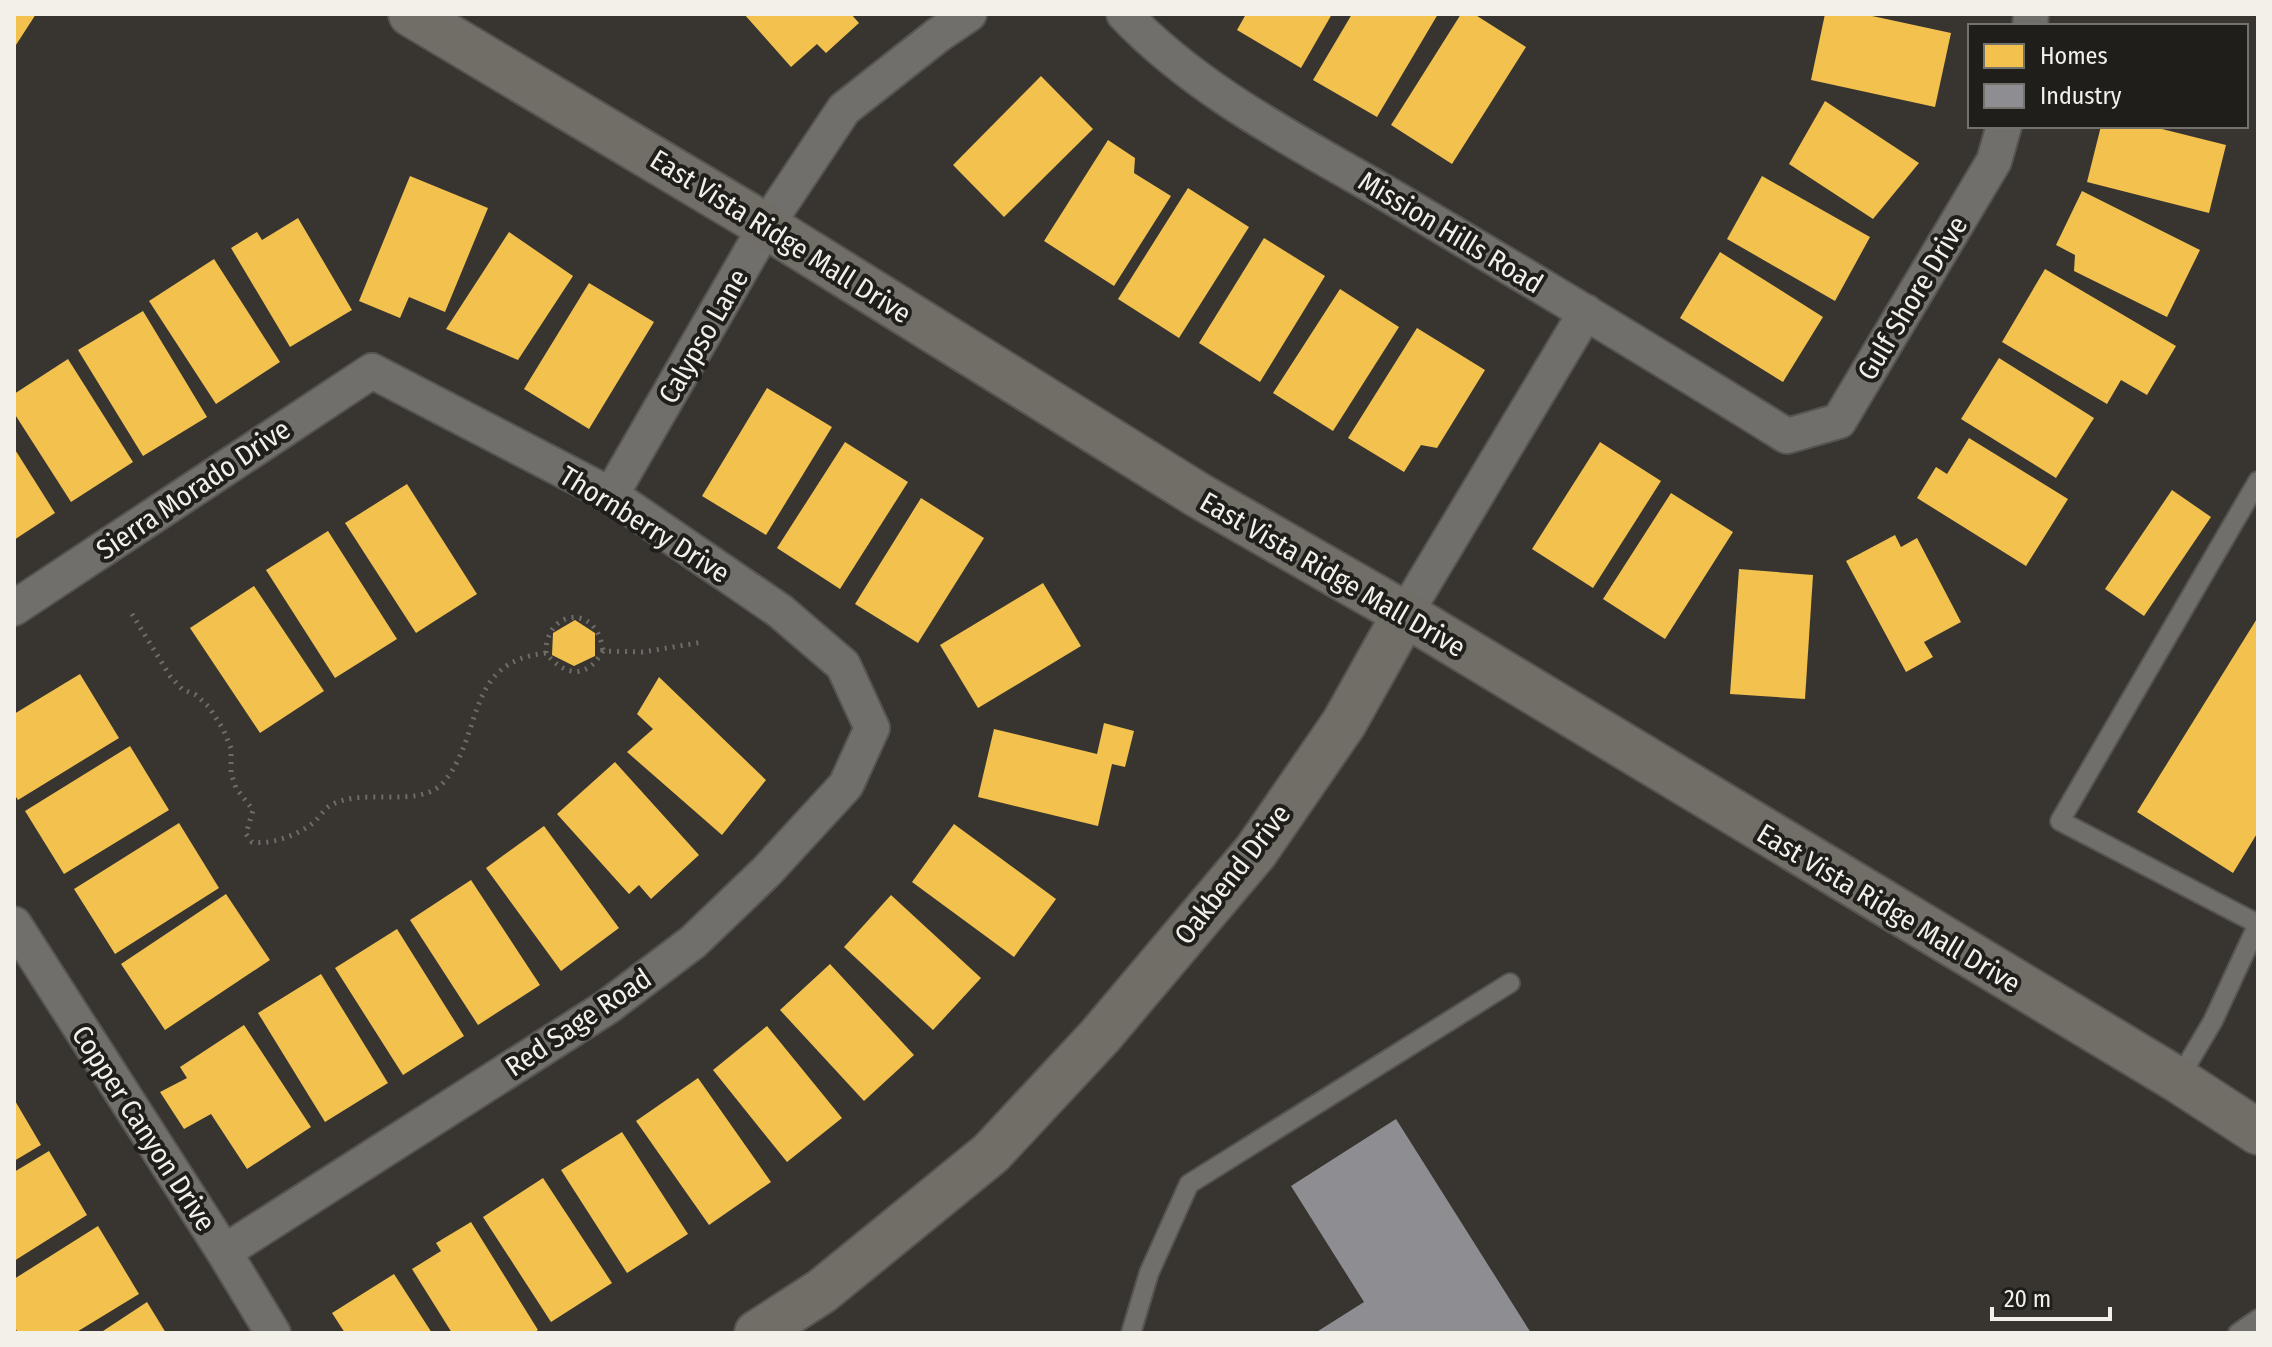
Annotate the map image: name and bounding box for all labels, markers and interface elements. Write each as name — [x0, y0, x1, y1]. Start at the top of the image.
legend — [1968, 24, 2248, 128]
text: Homes — [2040, 42, 2108, 70]
text: Industry — [2040, 82, 2122, 110]
street label: East Vista Ridge Mall Drive — [644, 143, 917, 330]
street label: Mission Hills Road — [1353, 164, 1549, 300]
street label: Gulf Shore Drive — [1851, 210, 1974, 386]
street label: Calypso Lane — [652, 263, 755, 409]
street label: Sierra Morado Drive — [90, 412, 296, 566]
street label: Thornberry Drive — [554, 459, 736, 590]
street label: East Vista Ridge Mall Drive — [1194, 485, 1471, 664]
street label: Oakbend Drive — [1168, 798, 1297, 951]
street label: East Vista Ridge Mall Drive — [1751, 817, 2026, 1000]
street label: Red Sage Road — [499, 962, 657, 1083]
street label: Copper Canyon Drive — [65, 1019, 222, 1237]
scale bar — [1992, 1271, 2110, 1321]
text: 20 m — [2004, 1285, 2051, 1313]

